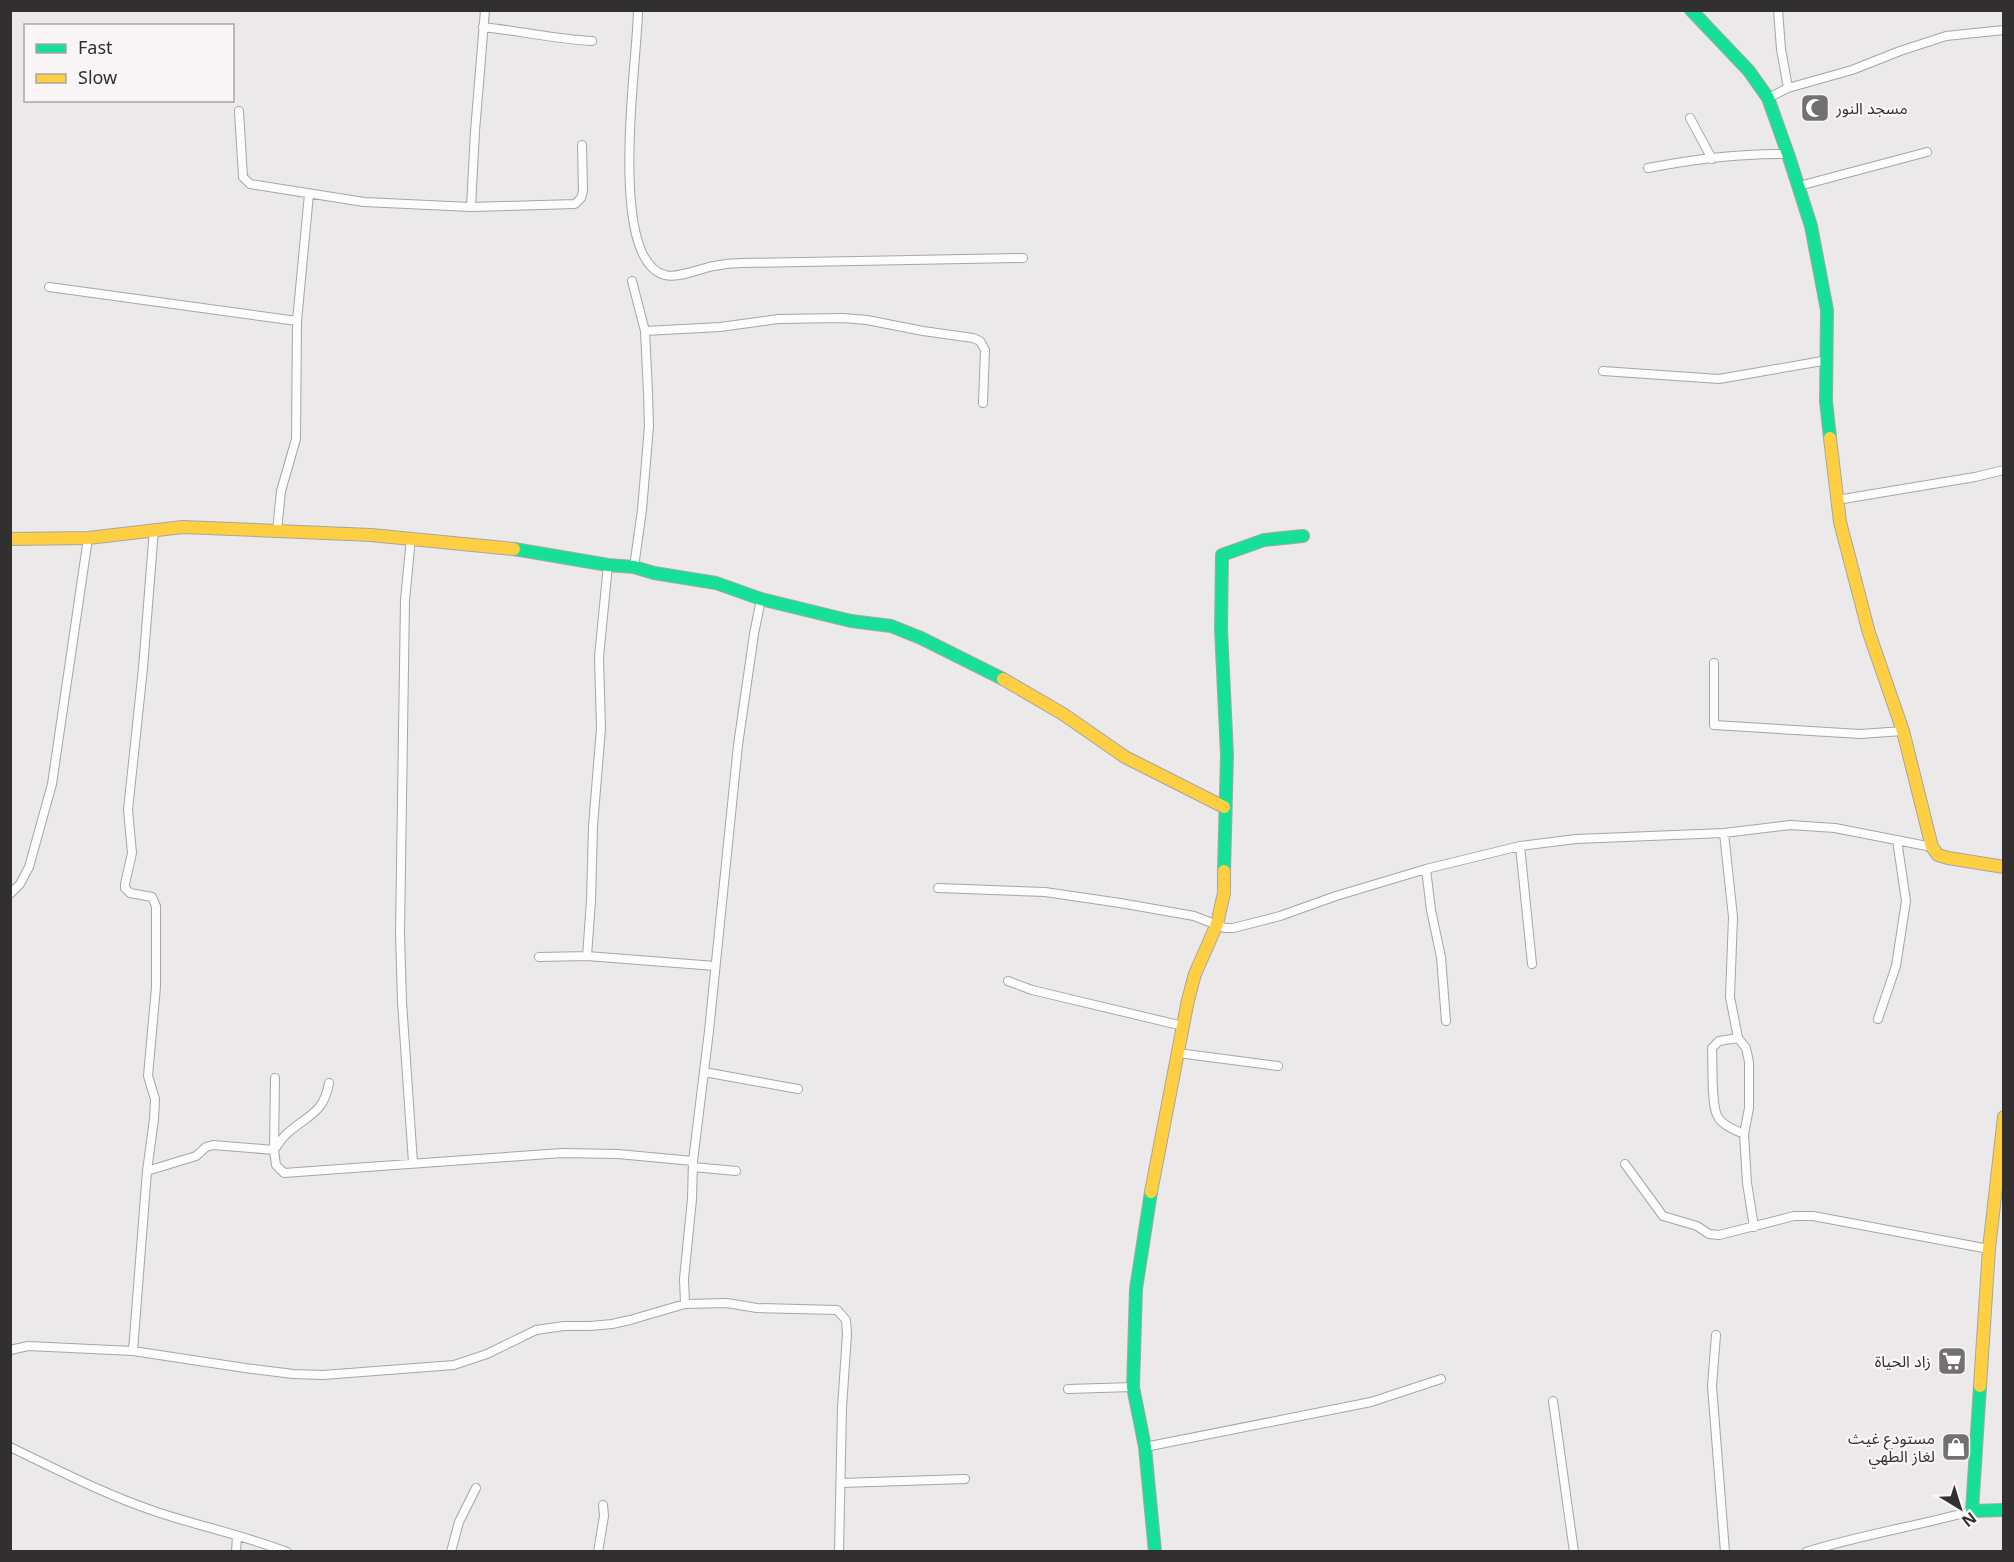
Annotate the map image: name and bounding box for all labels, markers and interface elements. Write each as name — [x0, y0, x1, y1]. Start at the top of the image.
legend — [24, 24, 234, 102]
text: Fast — [78, 29, 113, 67]
text: Slow — [78, 59, 117, 97]
mosque icon: مسجد النور — [1799, 92, 1831, 124]
place label: مسجد النور — [1835, 92, 1908, 126]
place label: زاد الحياة — [1875, 1345, 1931, 1379]
supermarket icon: زاد الحياة — [1936, 1345, 1968, 1377]
place label: مستودع غيث لغاز الطهي — [1848, 1422, 1935, 1474]
shop icon: مستودع غيث لغاز الطهي — [1940, 1431, 1972, 1463]
north arrow — [1930, 1478, 1990, 1538]
text: N — [1953, 1502, 1984, 1536]

